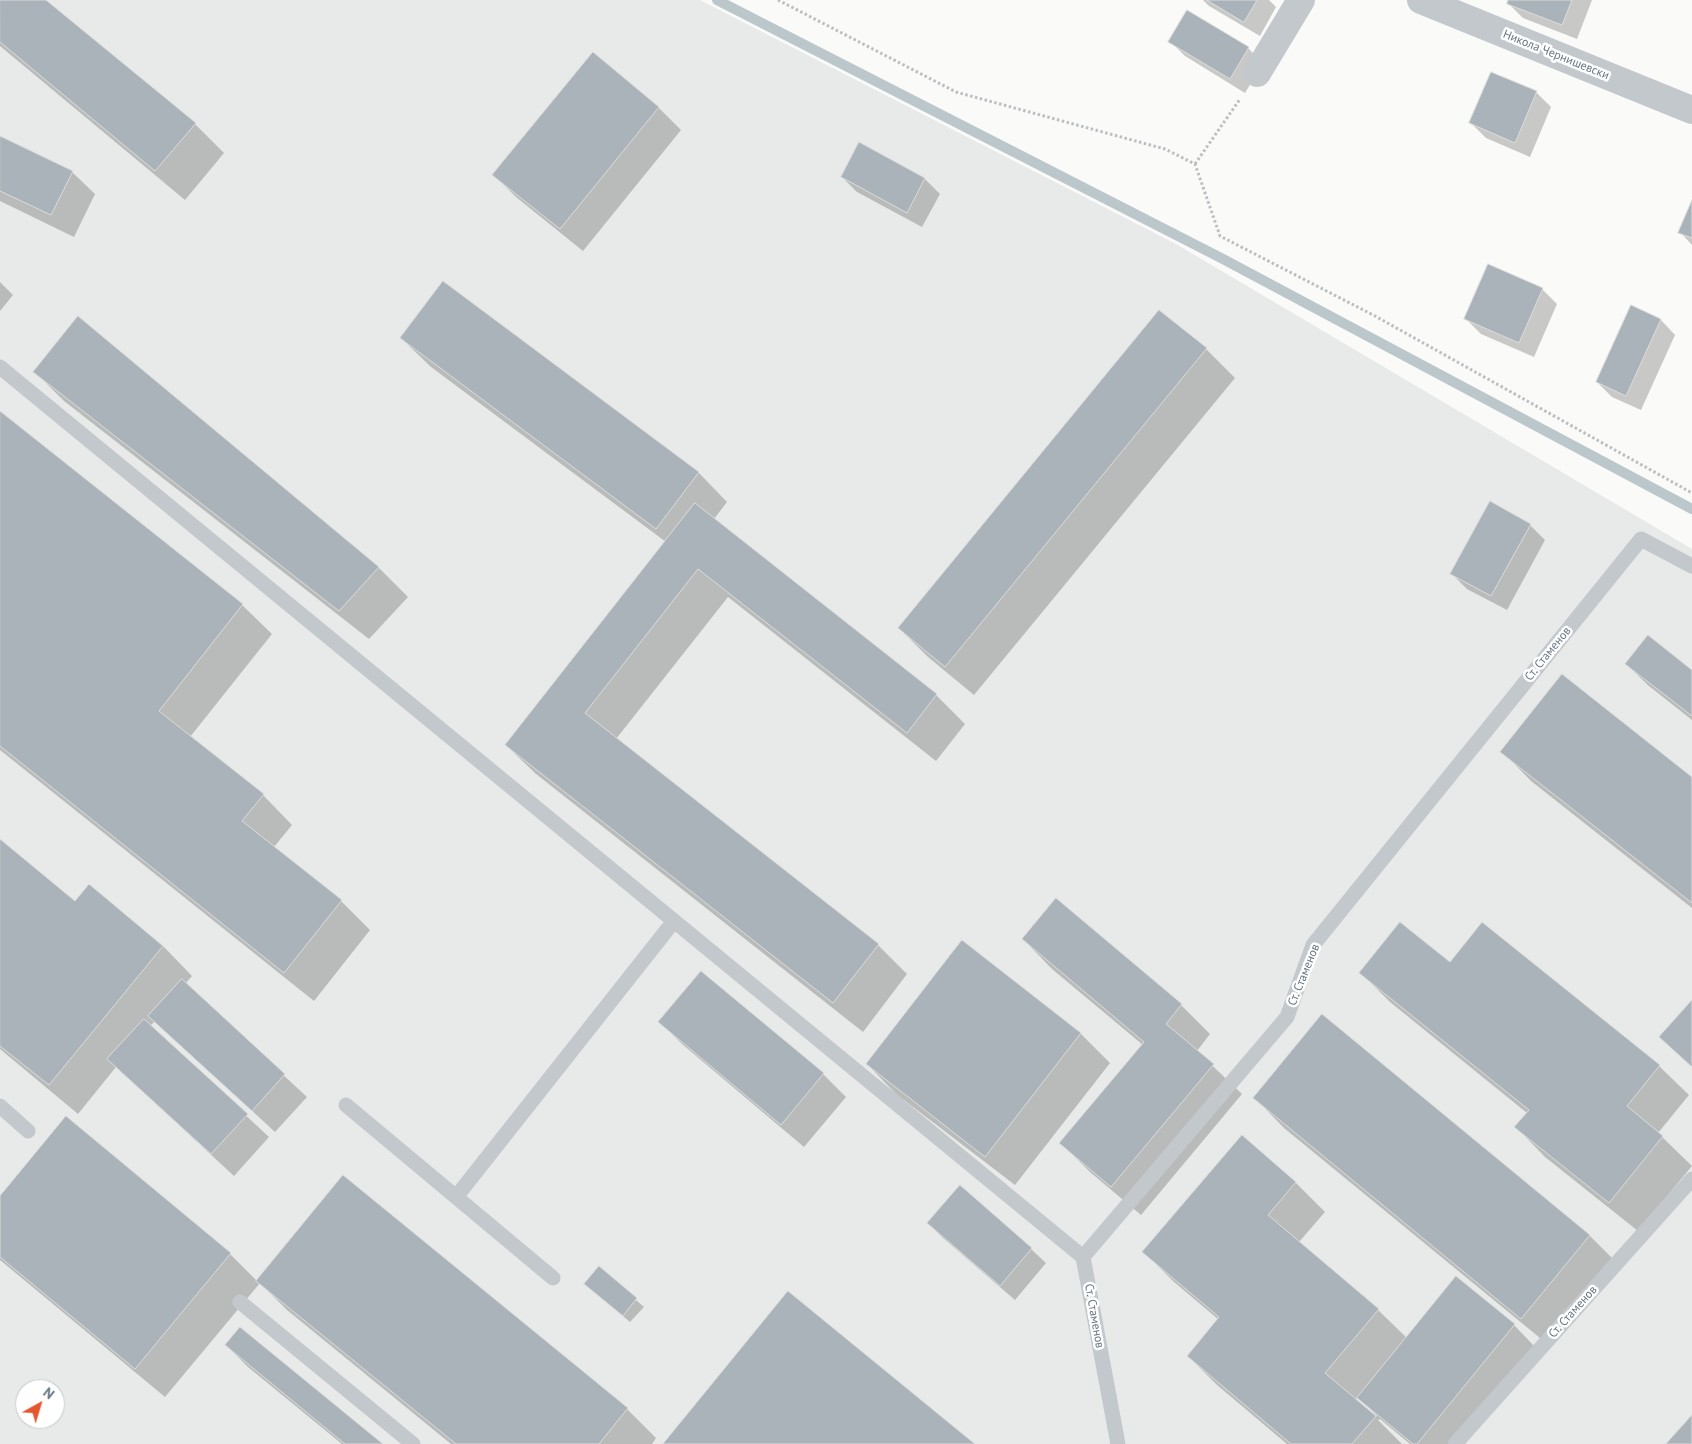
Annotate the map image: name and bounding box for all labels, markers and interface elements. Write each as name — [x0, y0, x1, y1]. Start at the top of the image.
street label: Никола Чернишевски — [1501, 27, 1611, 83]
street label: Ст. Стаменов — [1522, 624, 1574, 684]
street label: Ст. Стаменов — [1285, 942, 1323, 1008]
street label: Ст. Стаменов — [1081, 1283, 1107, 1349]
street label: Ст. Стаменов — [1546, 1283, 1600, 1341]
north arrow — [15, 1379, 65, 1429]
text: N — [40, 1383, 58, 1403]

